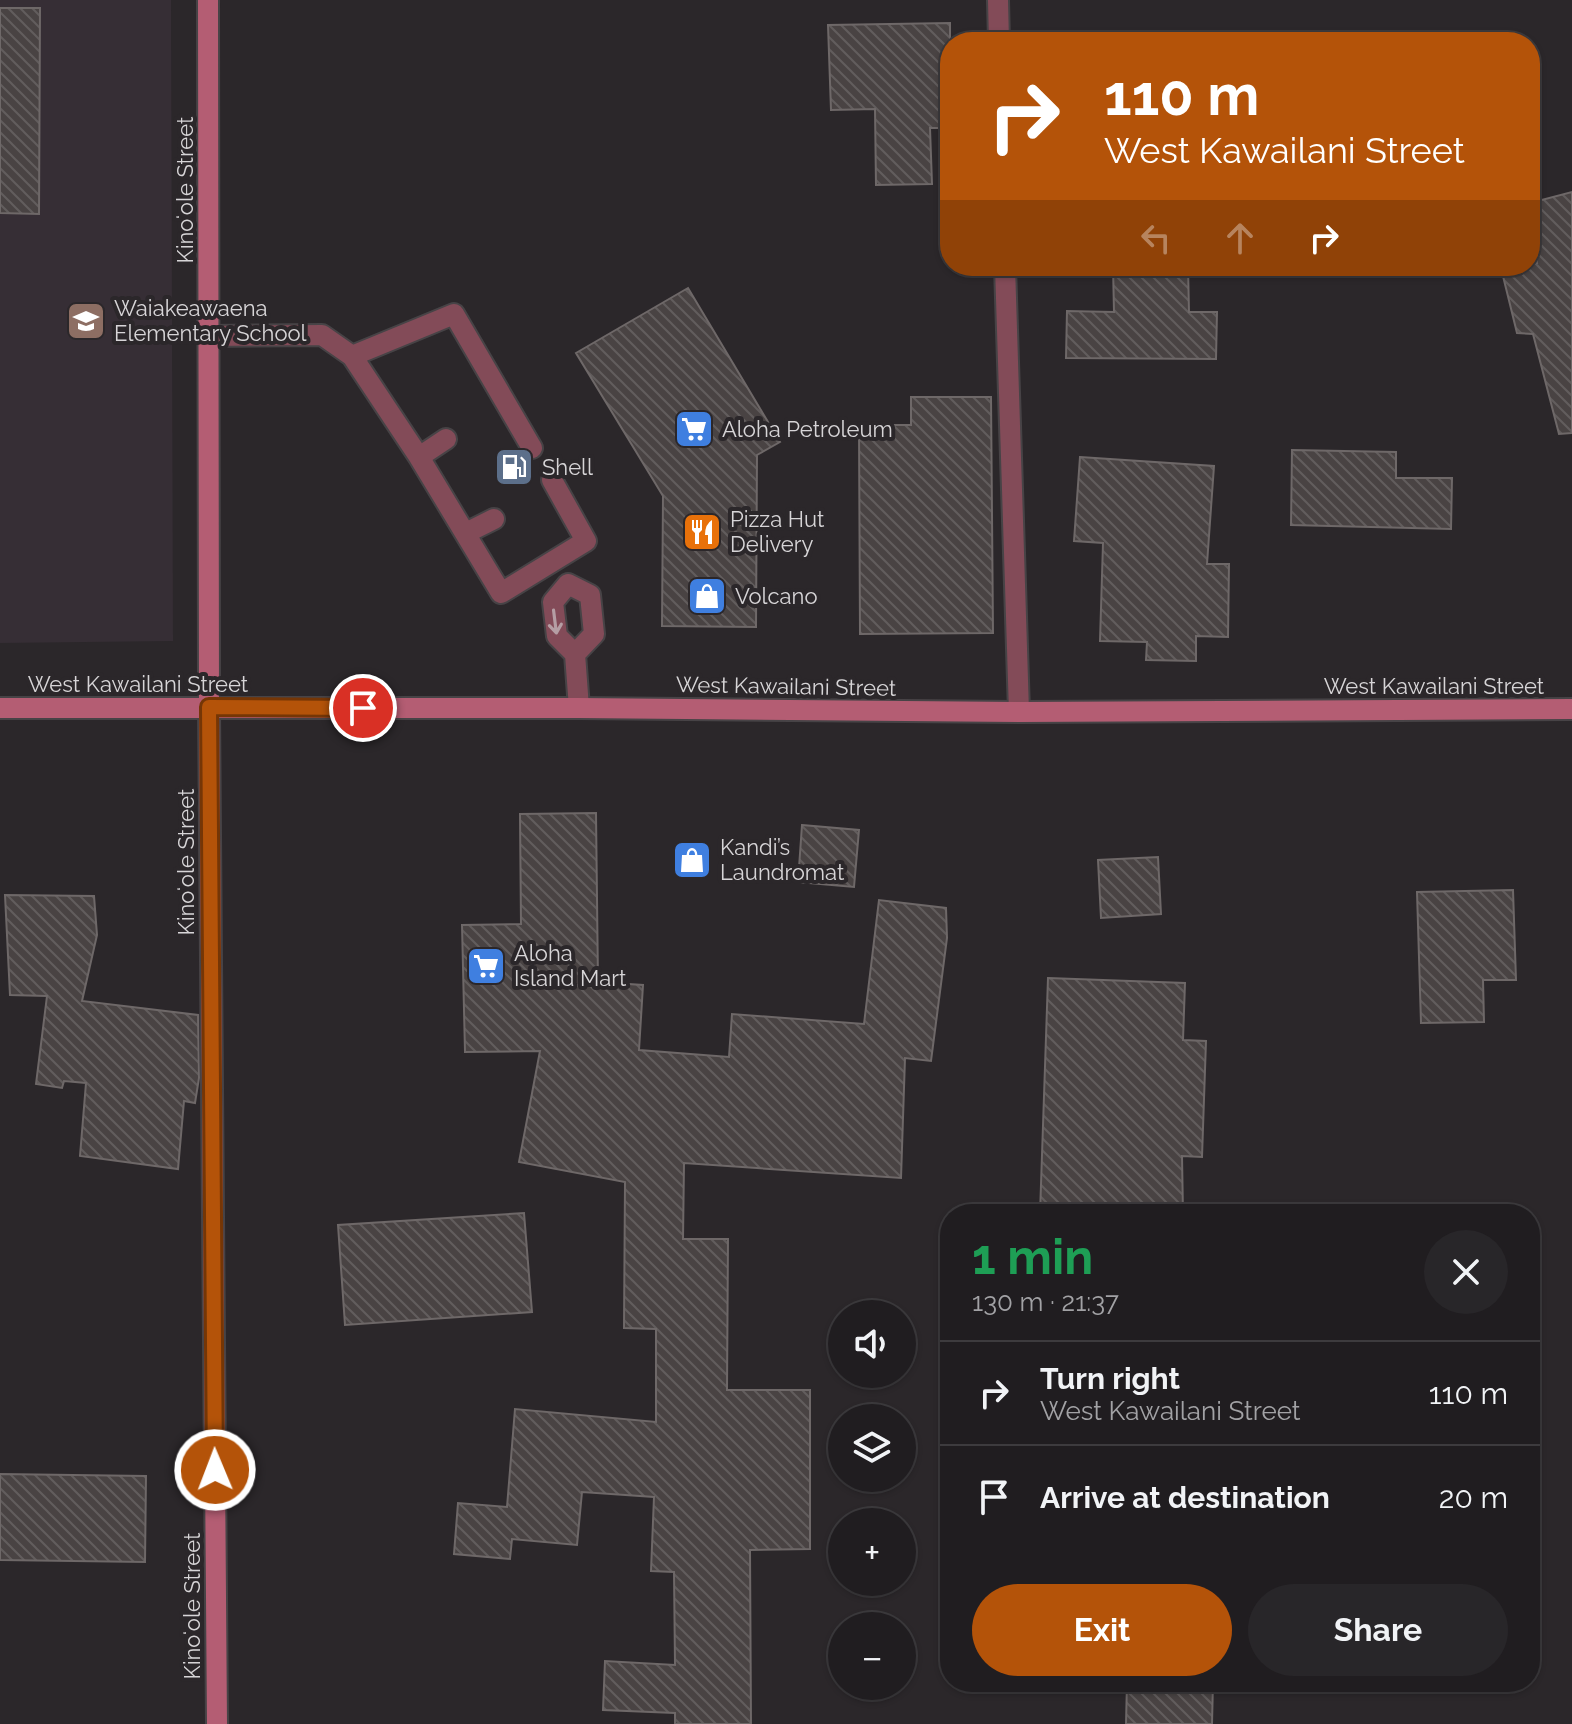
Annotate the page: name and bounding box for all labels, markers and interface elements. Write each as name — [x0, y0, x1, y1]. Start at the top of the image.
text: 110 m — [1104, 62, 1259, 128]
icon: right — [972, 64, 1076, 168]
street label: Kinoʻole Street — [172, 116, 198, 263]
text: West Kawailani Street — [1104, 129, 1465, 171]
icon: left — [1134, 216, 1178, 260]
icon: ahead — [1218, 216, 1262, 260]
icon: right — [1302, 216, 1346, 260]
place label: Waiakeawaena Elementary School — [114, 295, 307, 346]
school or university icon: Waiakeawaena Elementary School — [65, 300, 107, 342]
supermarket icon: Aloha Petroleum — [673, 408, 715, 450]
place label: Aloha Petroleum — [722, 416, 893, 442]
fuel station icon: Shell — [493, 446, 535, 488]
place label: Shell — [542, 454, 593, 480]
place label: Pizza Hut Delivery — [730, 506, 825, 557]
restaurant icon: Pizza Hut Delivery — [681, 511, 723, 553]
shop icon: Volcano — [686, 575, 728, 617]
place label: Volcano — [735, 583, 818, 609]
one-way arrow — [548, 608, 563, 635]
street label: West Kawailani Street — [28, 671, 249, 697]
street label: West Kawailani Street — [676, 671, 897, 701]
street label: West Kawailani Street — [1324, 673, 1545, 699]
pin — [329, 674, 397, 742]
icon: arrive — [341, 686, 385, 730]
street label: Kinoʻole Street — [173, 788, 199, 935]
place label: Kandi’s Laundromat — [720, 834, 845, 885]
shop icon: Kandi’s Laundromat — [671, 839, 713, 881]
place label: Aloha Island Mart — [514, 940, 627, 991]
supermarket icon: Aloha Island Mart — [465, 945, 507, 987]
text: 1 min — [972, 1229, 1093, 1285]
button: close — [1424, 1230, 1508, 1314]
text: 130 m · 21:37 — [972, 1287, 1119, 1317]
map controls — [828, 1300, 916, 1700]
button: sound — [828, 1300, 916, 1388]
text: Turn right — [1040, 1361, 1180, 1396]
icon: right — [972, 1371, 1016, 1415]
text: 110 m — [1429, 1376, 1508, 1411]
text: West Kawailani Street — [1040, 1396, 1301, 1426]
button: layers — [828, 1404, 916, 1492]
position arrow — [173, 1428, 257, 1512]
icon: arrive — [972, 1475, 1016, 1519]
text: Arrive at destination — [1040, 1480, 1330, 1515]
text: 20 m — [1439, 1480, 1508, 1515]
button: + — [828, 1508, 916, 1596]
street label: Kinoʻole Street — [179, 1532, 205, 1679]
button: Exit — [972, 1584, 1232, 1676]
button: Share — [1248, 1584, 1508, 1676]
button: − — [828, 1612, 916, 1700]

